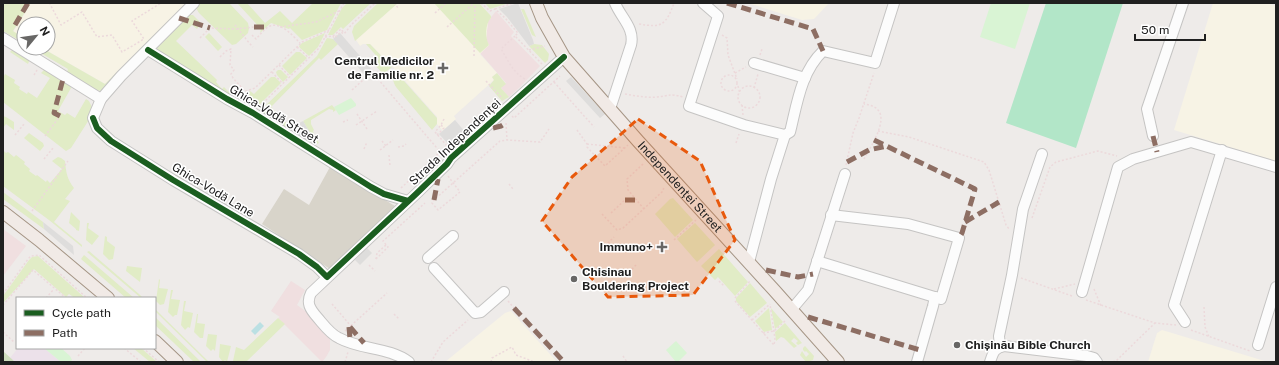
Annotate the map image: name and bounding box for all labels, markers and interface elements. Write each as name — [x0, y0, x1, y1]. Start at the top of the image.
north arrow — [16, 16, 56, 56]
scale bar — [1135, 16, 1205, 42]
text: 50 m — [1141, 23, 1169, 37]
text: N — [37, 24, 52, 38]
place label: Centrul Medicilor de Familie nr. 2 — [334, 54, 434, 82]
marker: Centrul Medicilor de Familie nr. 2 — [437, 62, 449, 74]
street label: Ghica-Vodă Street — [227, 82, 321, 146]
street label: Strada Independenței — [406, 96, 504, 188]
street label: Independenței Street — [635, 138, 725, 236]
street label: Ghica-Vodă Lane — [169, 160, 257, 220]
place label: Immuno+ — [600, 240, 653, 254]
marker: Immuno+ — [656, 241, 668, 253]
place label: Chisinau Bouldering Project — [582, 265, 689, 293]
marker: Chisinau Bouldering Project — [569, 274, 579, 284]
legend — [16, 297, 156, 349]
text: Cycle path — [52, 306, 111, 320]
text: Path — [52, 326, 78, 340]
place label: Chișinău Bible Church — [965, 338, 1091, 352]
marker: Chișinău Bible Church — [952, 340, 962, 350]

